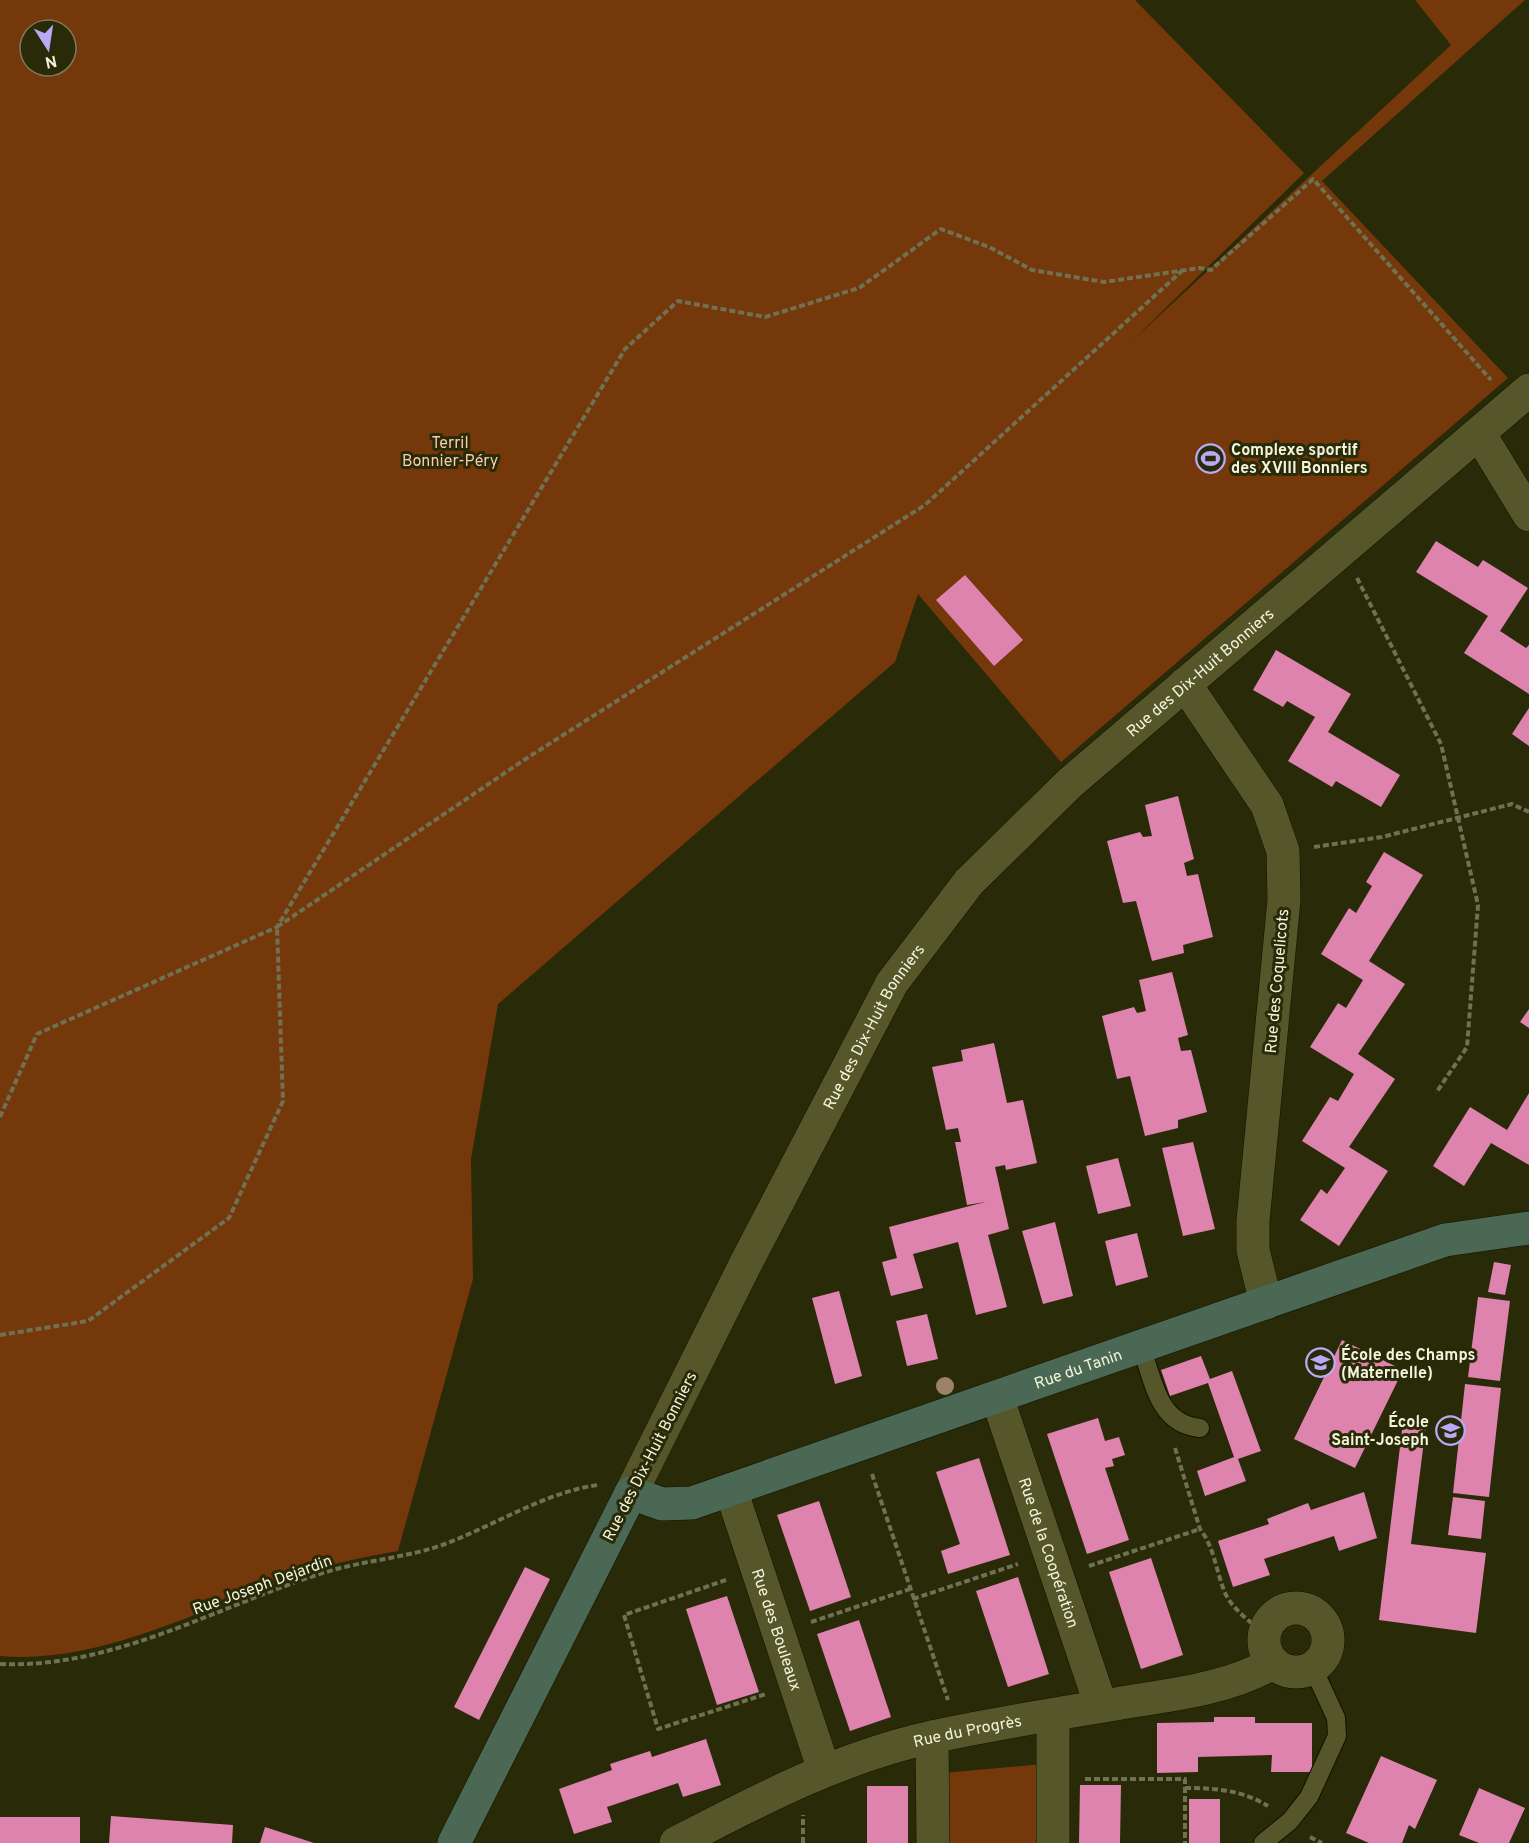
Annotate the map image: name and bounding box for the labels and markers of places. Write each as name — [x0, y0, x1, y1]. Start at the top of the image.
place label: Complexe sportif des XVIII Bonniers — [1231, 441, 1368, 479]
sports icon: Complexe sportif des XVIII Bonniers — [1194, 442, 1226, 474]
place label: École des Champs (Maternelle) — [1341, 1344, 1475, 1384]
school or university icon: École des Champs (Maternelle) — [1304, 1347, 1336, 1379]
place label: École Saint-Joseph — [1331, 1411, 1429, 1451]
school or university icon: École Saint-Joseph — [1434, 1414, 1466, 1446]

